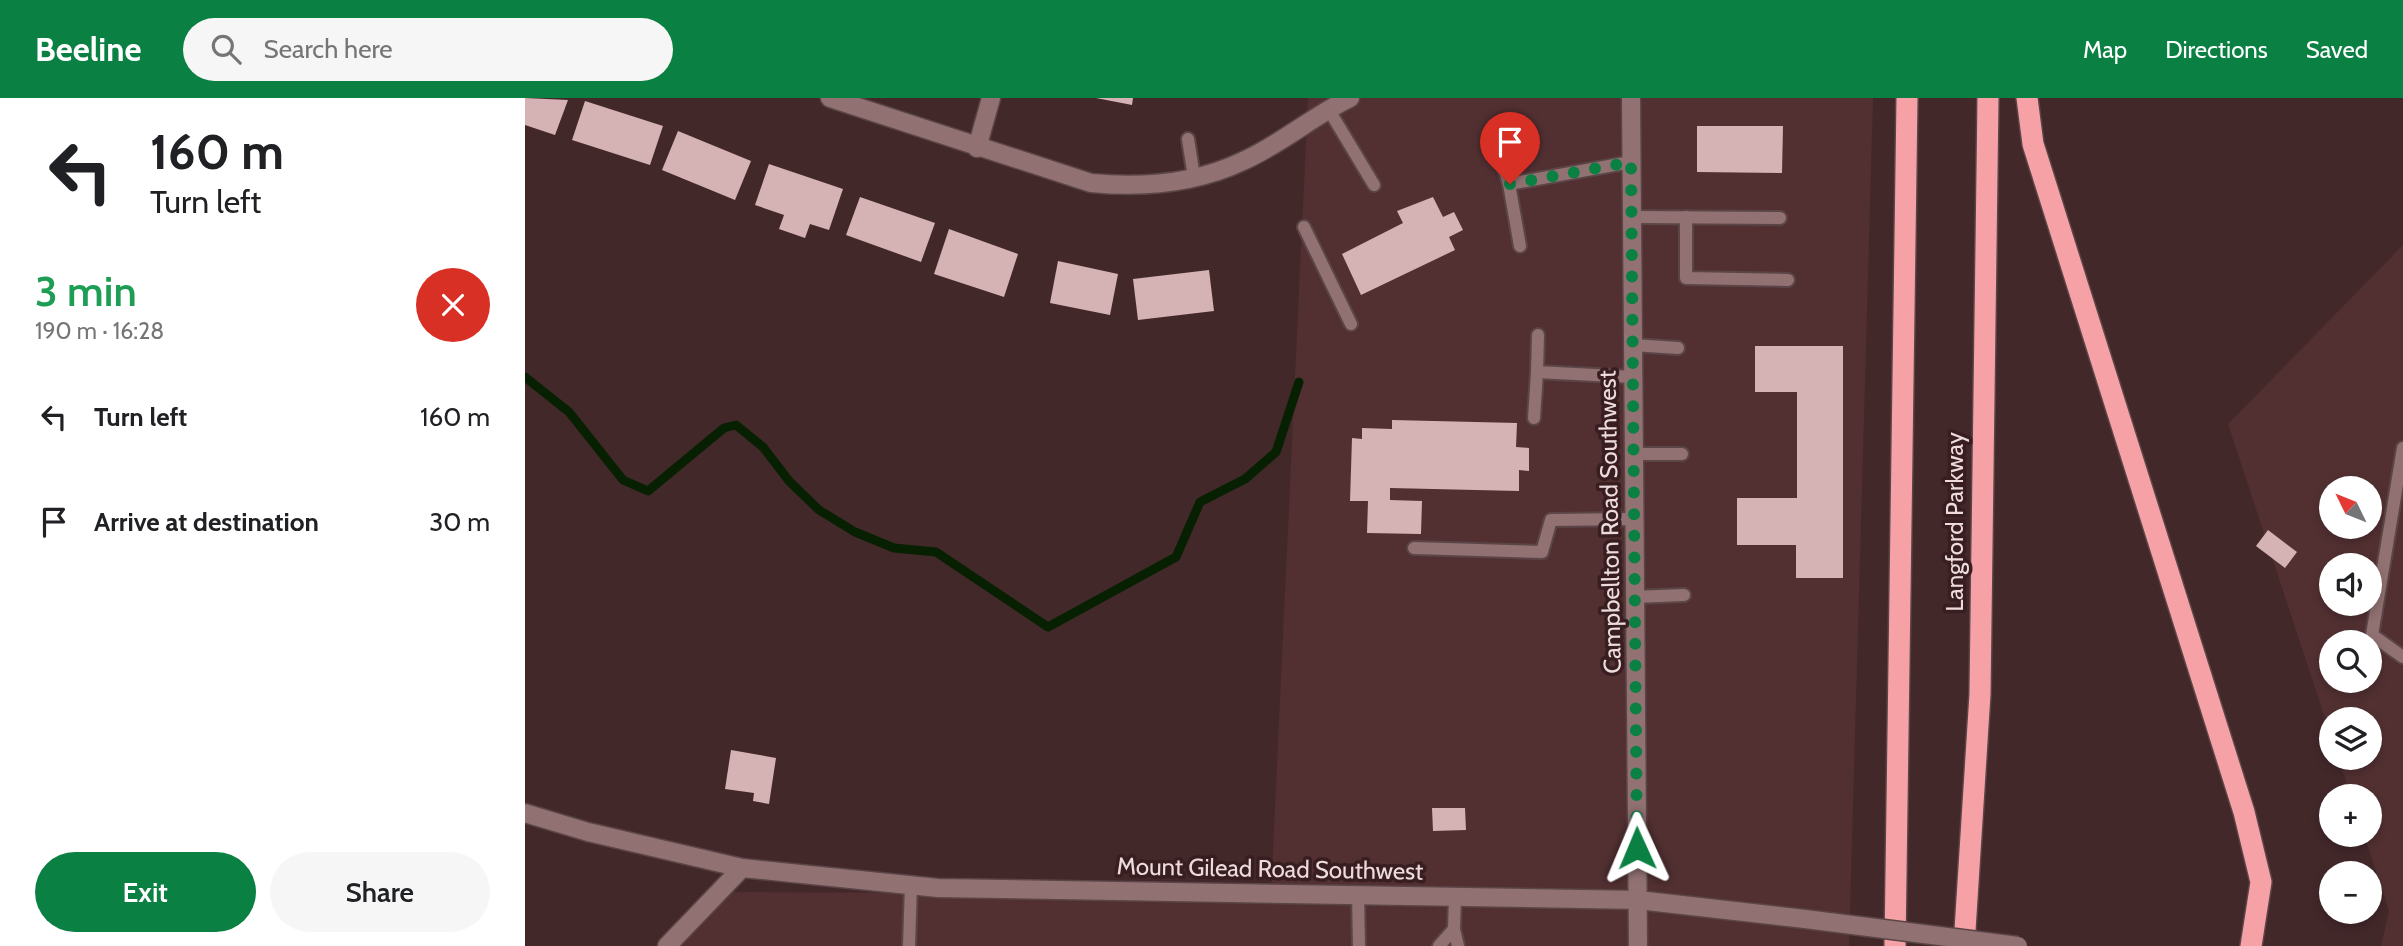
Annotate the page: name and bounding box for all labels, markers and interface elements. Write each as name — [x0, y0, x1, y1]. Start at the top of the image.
search box — [183, 18, 673, 81]
text: Beeline — [35, 29, 141, 69]
icon: search — [207, 30, 245, 68]
text: Search here — [263, 33, 393, 65]
text: Map — [2083, 35, 2127, 64]
text: Directions — [2165, 35, 2268, 64]
text: Saved — [2306, 35, 2368, 64]
pin — [1480, 112, 1540, 184]
text: 160 m — [150, 122, 284, 181]
icon: arrive — [1491, 123, 1529, 161]
icon: left — [35, 126, 126, 217]
text: Turn left — [150, 182, 261, 221]
text: 3 min — [35, 265, 137, 317]
button: close — [416, 268, 490, 342]
text: 190 m · 16:28 — [35, 317, 164, 345]
street label: Campbellton Road Southwest — [1592, 370, 1627, 674]
icon: left — [35, 398, 73, 436]
text: Turn left — [94, 401, 187, 433]
text: 160 m — [420, 401, 490, 433]
street label: Langford Parkway — [1940, 432, 1969, 612]
north arrow — [2319, 476, 2382, 539]
map controls — [2319, 476, 2382, 924]
icon: arrive — [35, 503, 73, 541]
text: Arrive at destination — [94, 506, 319, 538]
text: 30 m — [429, 506, 490, 538]
button: sound — [2319, 553, 2382, 616]
button: search — [2319, 630, 2382, 693]
button: layers — [2319, 707, 2382, 770]
button: + — [2319, 784, 2382, 847]
position arrow — [1600, 811, 1674, 885]
street label: Mount Gilead Road Southwest — [1116, 851, 1424, 886]
button: Exit — [35, 852, 256, 932]
button: Share — [270, 852, 490, 932]
button: − — [2319, 861, 2382, 924]

